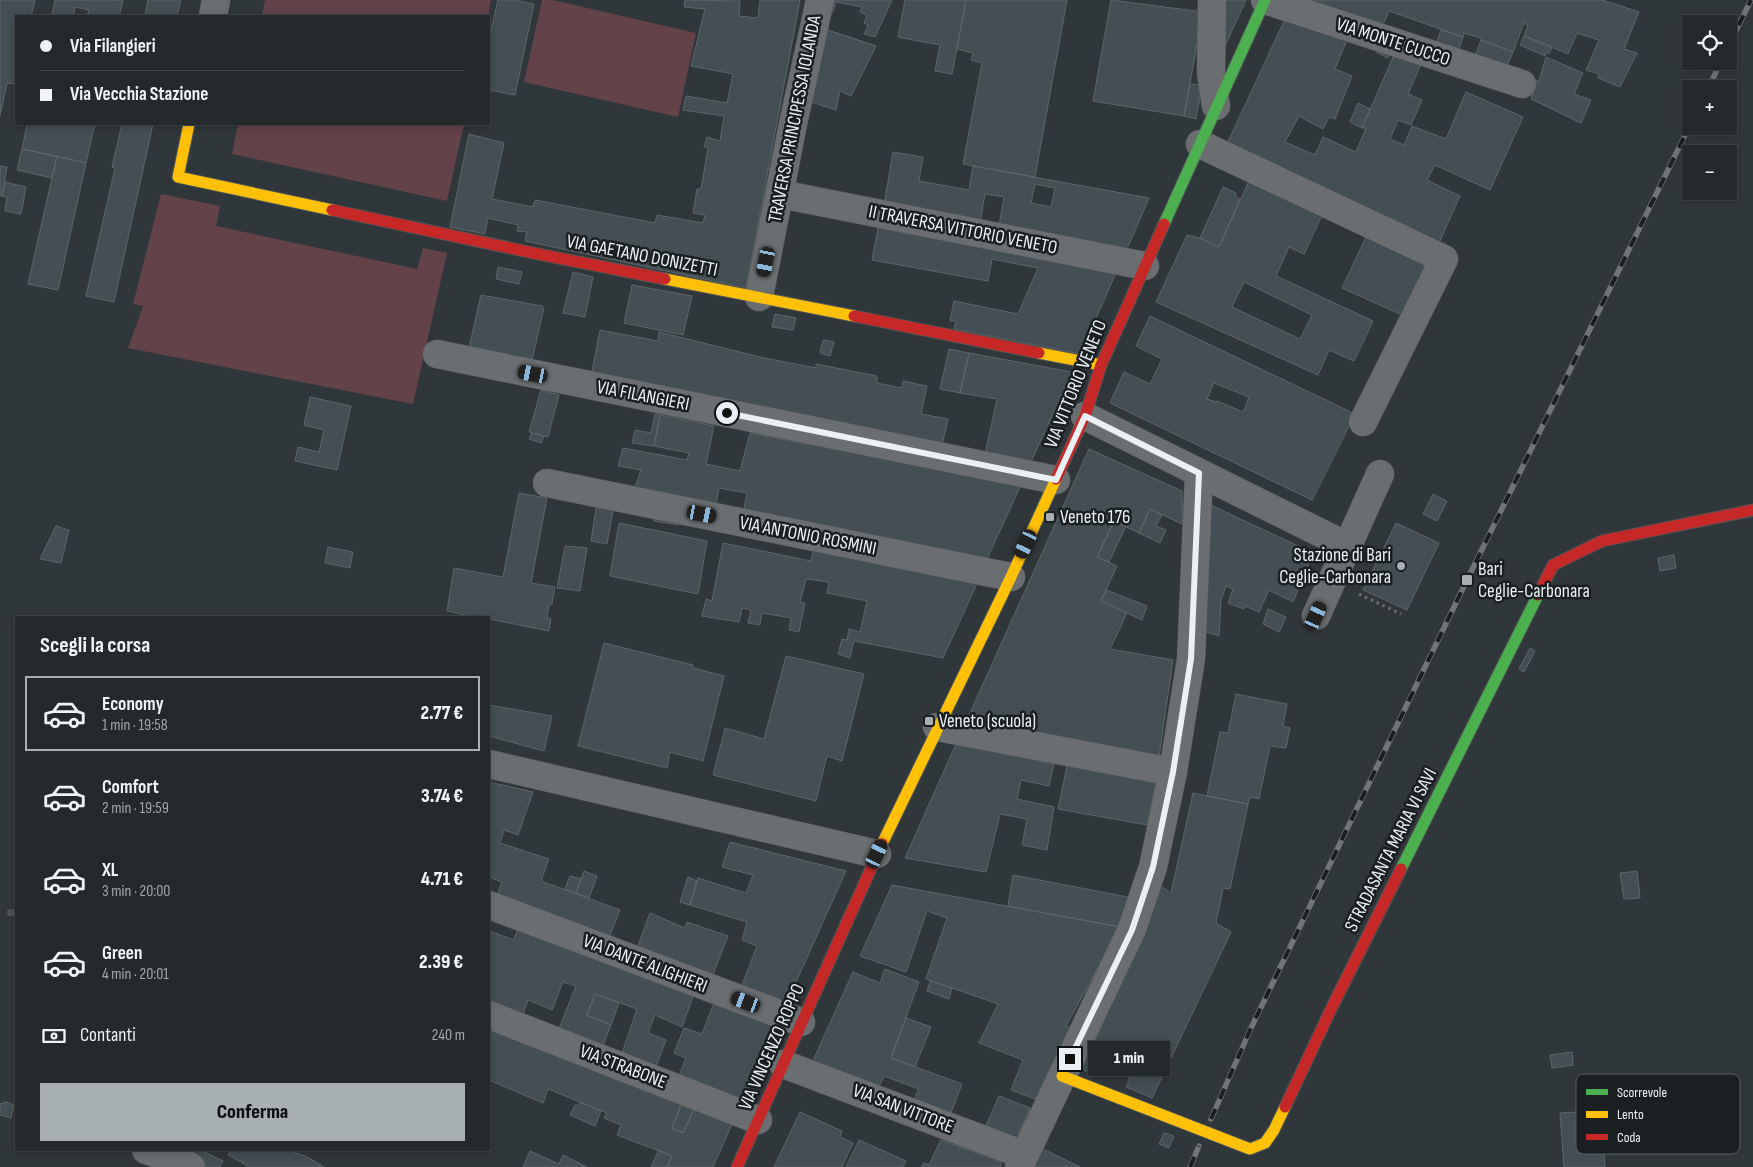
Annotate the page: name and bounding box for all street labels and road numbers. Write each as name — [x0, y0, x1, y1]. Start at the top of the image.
street label: TRAVERSA PRINCIPESSA IOLANDA — [764, 13, 827, 224]
street label: VIA MONTE CUCCO — [1333, 13, 1453, 71]
street label: II TRAVERSA VITTORIO VENETO — [867, 200, 1059, 260]
street label: VIA GAETANO DONIZETTI — [564, 230, 720, 282]
street label: VIA VITTORIO VENETO — [1040, 317, 1112, 451]
street label: VIA FILANGIERI — [595, 376, 691, 416]
street label: VIA ANTONIO ROSMINI — [738, 511, 878, 561]
street label: STRADASANTA MARIA VI SAVI — [1340, 764, 1442, 936]
street label: VIA DANTE ALIGHIERI — [580, 930, 710, 998]
street label: VIA VINCENZO ROPPO — [734, 980, 810, 1114]
street label: VIA STRABONE — [576, 1040, 670, 1094]
street label: VIA SAN VITTORE — [849, 1079, 957, 1139]

